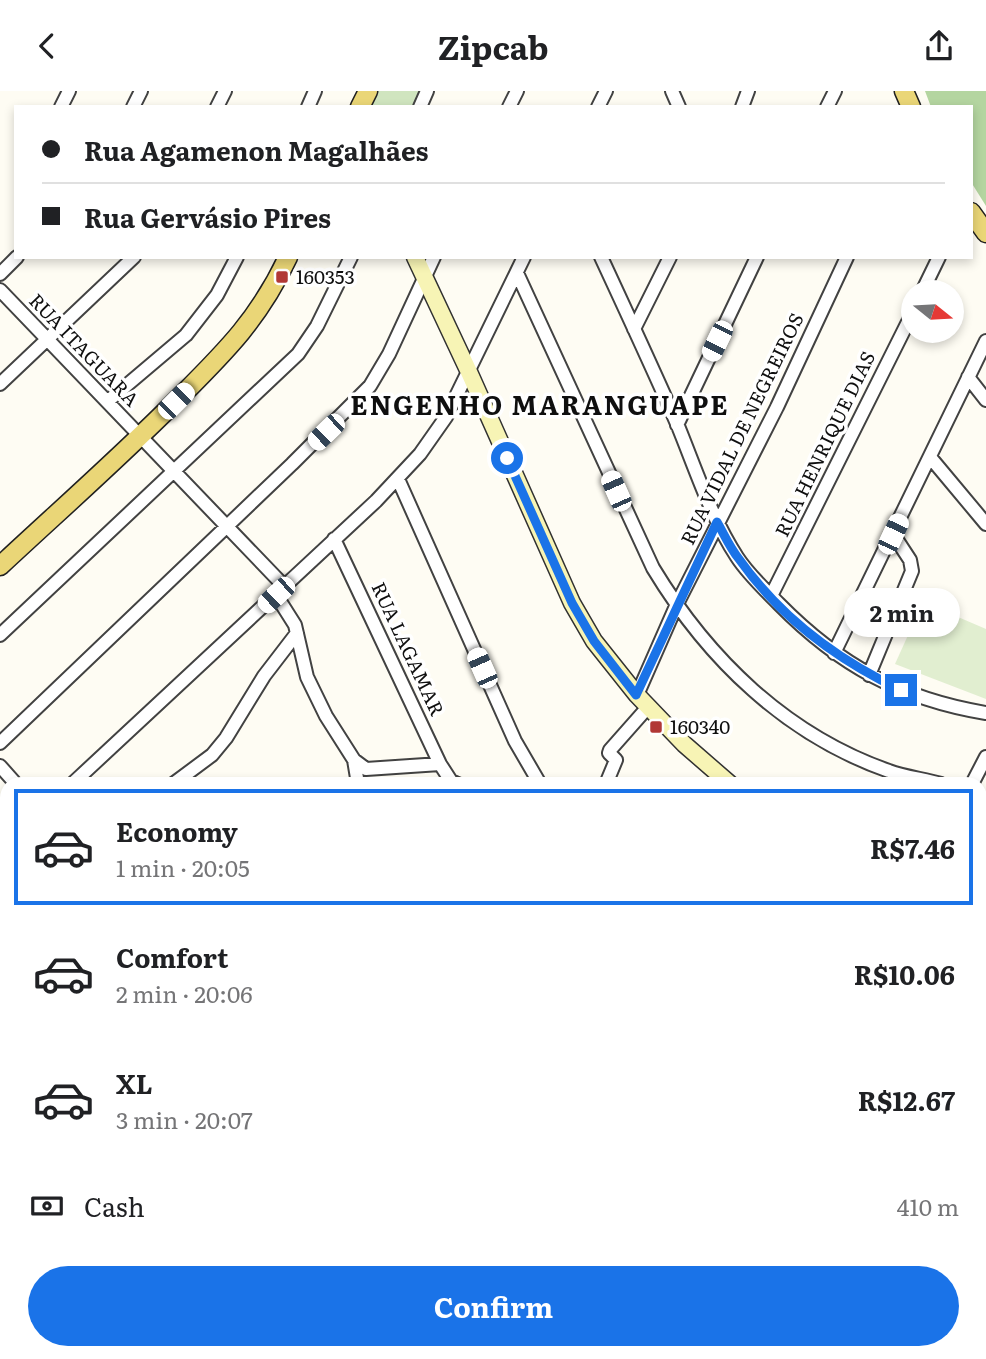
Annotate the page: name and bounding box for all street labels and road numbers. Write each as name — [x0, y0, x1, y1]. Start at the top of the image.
street label: RUA ITAGUARA — [23, 286, 146, 412]
street label: RUA VIDAL DE NEGREIROS — [673, 308, 810, 549]
street label: RUA HENRIQUE DIAS — [767, 346, 881, 541]
street label: RUA LAGAMAR — [366, 577, 452, 720]

